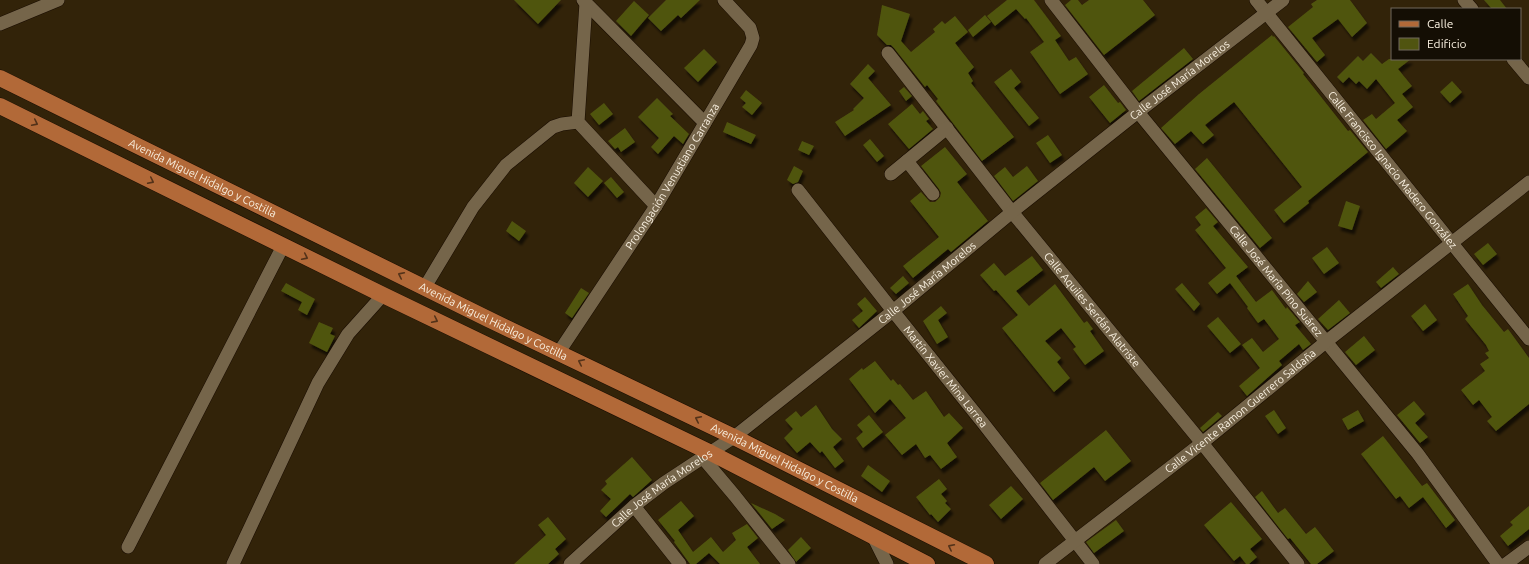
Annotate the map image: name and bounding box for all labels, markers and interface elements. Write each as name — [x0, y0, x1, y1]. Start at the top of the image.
legend — [1391, 8, 1521, 60]
text: Calle — [1427, 17, 1453, 30]
text: Edificio — [1427, 37, 1467, 50]
street label: Calle José María Morelos — [1127, 38, 1232, 122]
street label: Calle Francisco Ignacio Madero González — [1326, 89, 1460, 251]
street label: Prolongación Venustiano Carranza — [623, 101, 721, 252]
one-way arrow — [31, 118, 38, 126]
street label: Avenida Miguel Hidalgo y Costilla — [127, 137, 279, 220]
one-way arrow — [147, 176, 155, 184]
street label: Calle José María Pino Suárez — [1227, 223, 1325, 339]
street label: Calle José María Morelos — [876, 239, 978, 326]
street label: Calle Aquiles Serdán Alatriste — [1042, 250, 1143, 369]
one-way arrow — [301, 252, 309, 260]
one-way arrow — [397, 272, 405, 280]
street label: Avenida Miguel Hidalgo y Costilla — [417, 280, 569, 362]
one-way arrow — [431, 315, 438, 323]
street label: Martín Xavier Mina Larrea — [901, 324, 990, 430]
street label: Calle Vicente Ramon Guerrero Saldaña — [1163, 347, 1318, 475]
one-way arrow — [577, 360, 585, 367]
one-way arrow — [694, 416, 702, 424]
street label: Avenida Miguel Hidalgo y Costilla — [709, 421, 860, 505]
street label: Calle José María Morelos — [609, 447, 714, 530]
one-way arrow — [948, 544, 956, 551]

